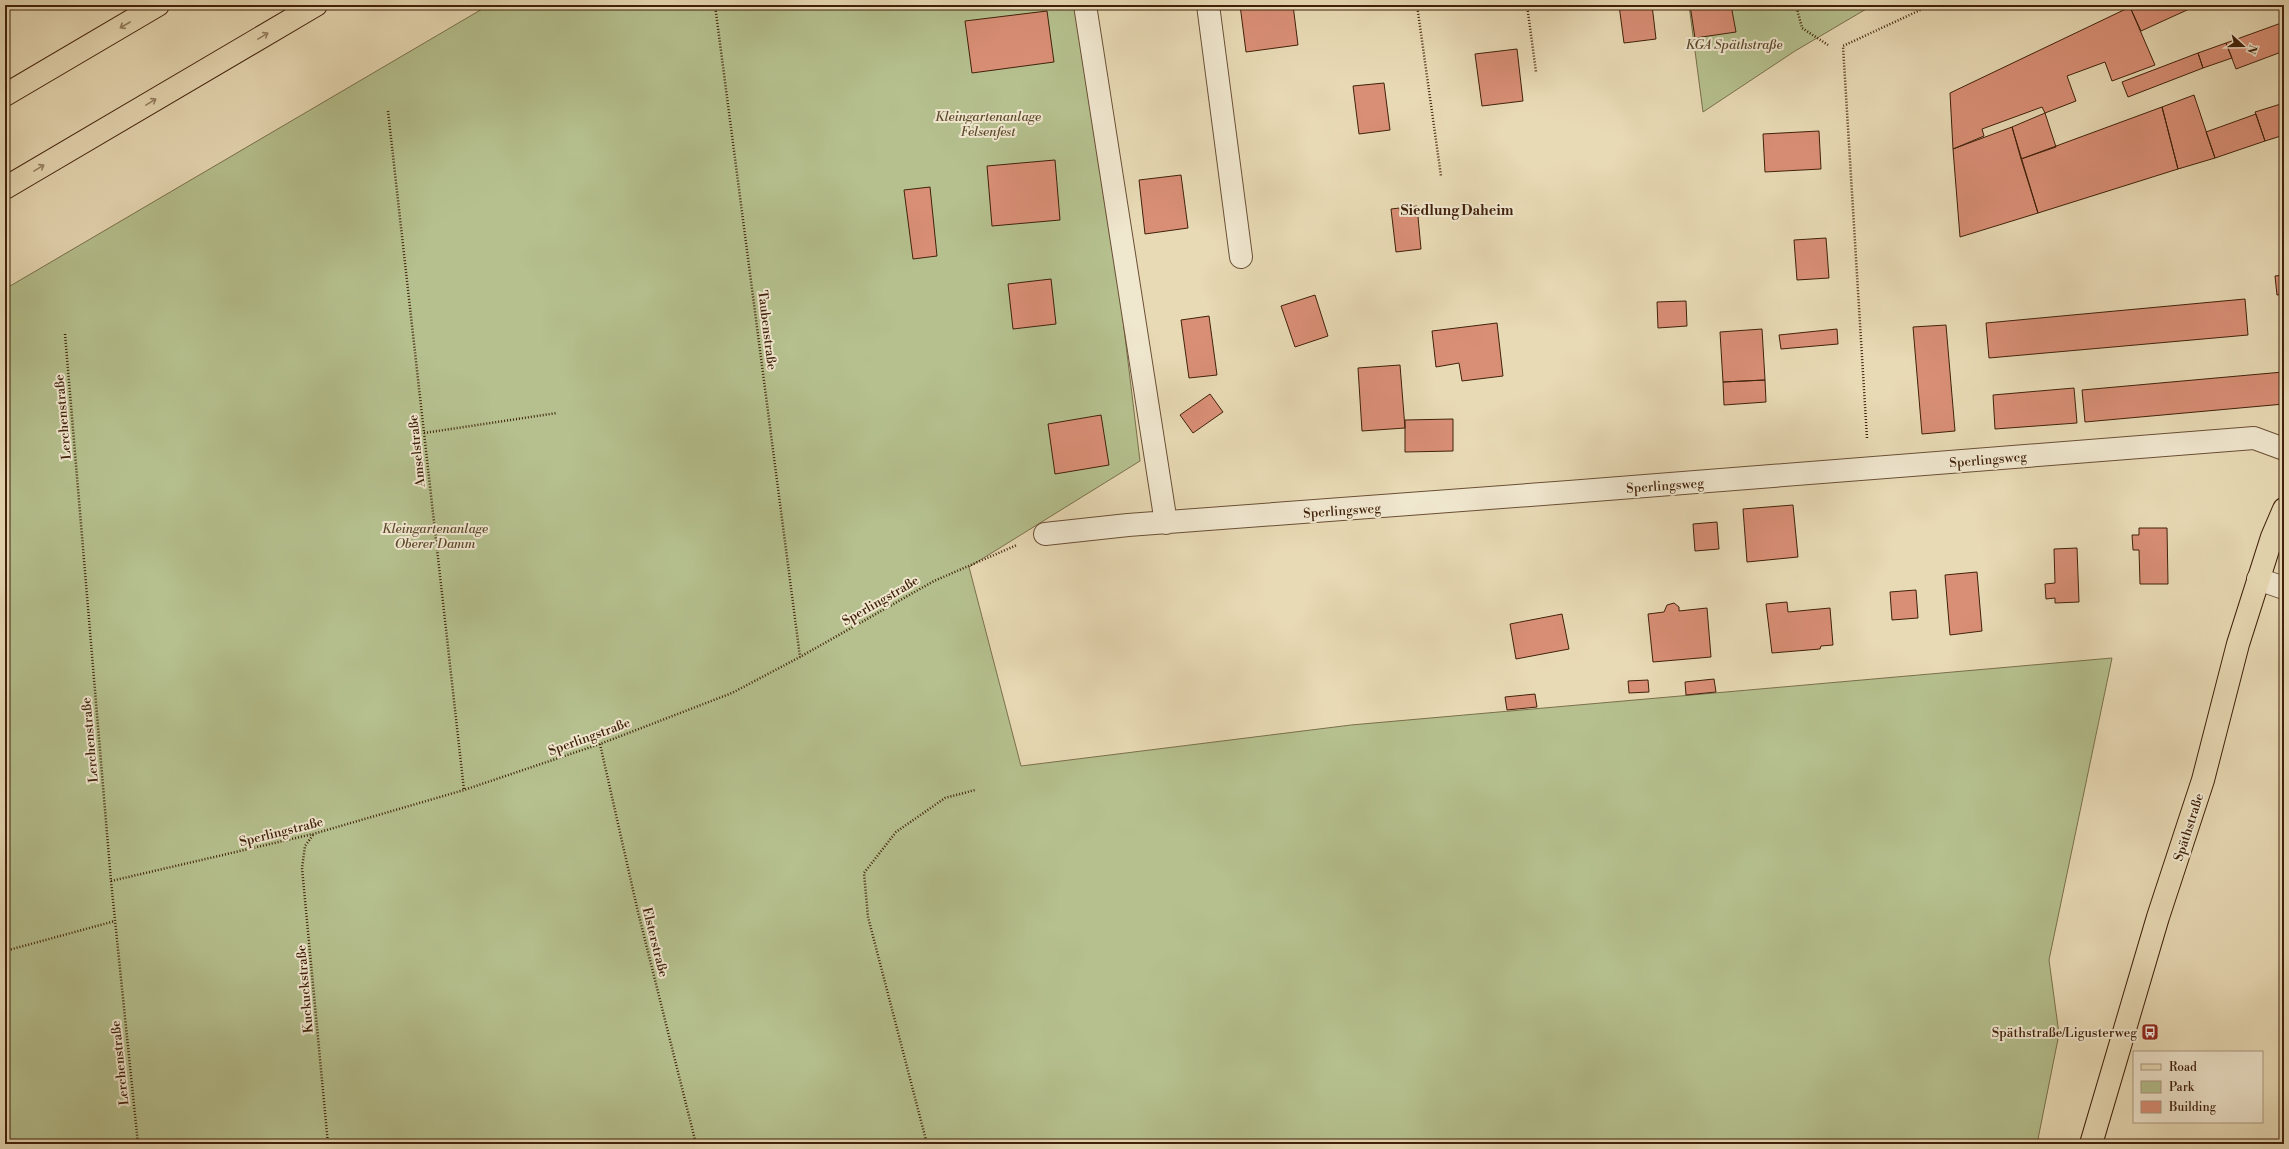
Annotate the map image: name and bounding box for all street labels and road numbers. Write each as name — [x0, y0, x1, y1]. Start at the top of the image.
street label: Taubenstraße — [754, 289, 780, 371]
street label: Lerchenstraße — [51, 373, 75, 460]
street label: Amselstraße — [405, 413, 429, 489]
street label: Sperlingsweg — [1949, 449, 2028, 471]
street label: Sperlingsweg — [1626, 475, 1705, 497]
street label: Sperlingsweg — [1303, 500, 1382, 522]
street label: Sperlingstraße — [839, 572, 922, 629]
street label: Lerchenstraße — [78, 696, 102, 783]
street label: Sperlingstraße — [546, 715, 633, 759]
street label: Späthstraße — [2170, 791, 2208, 863]
street label: Sperlingstraße — [238, 814, 325, 850]
street label: Elsterstraße — [639, 906, 672, 979]
street label: Kuckuckstraße — [293, 944, 317, 1034]
street label: Lerchenstraße — [108, 1019, 132, 1106]

